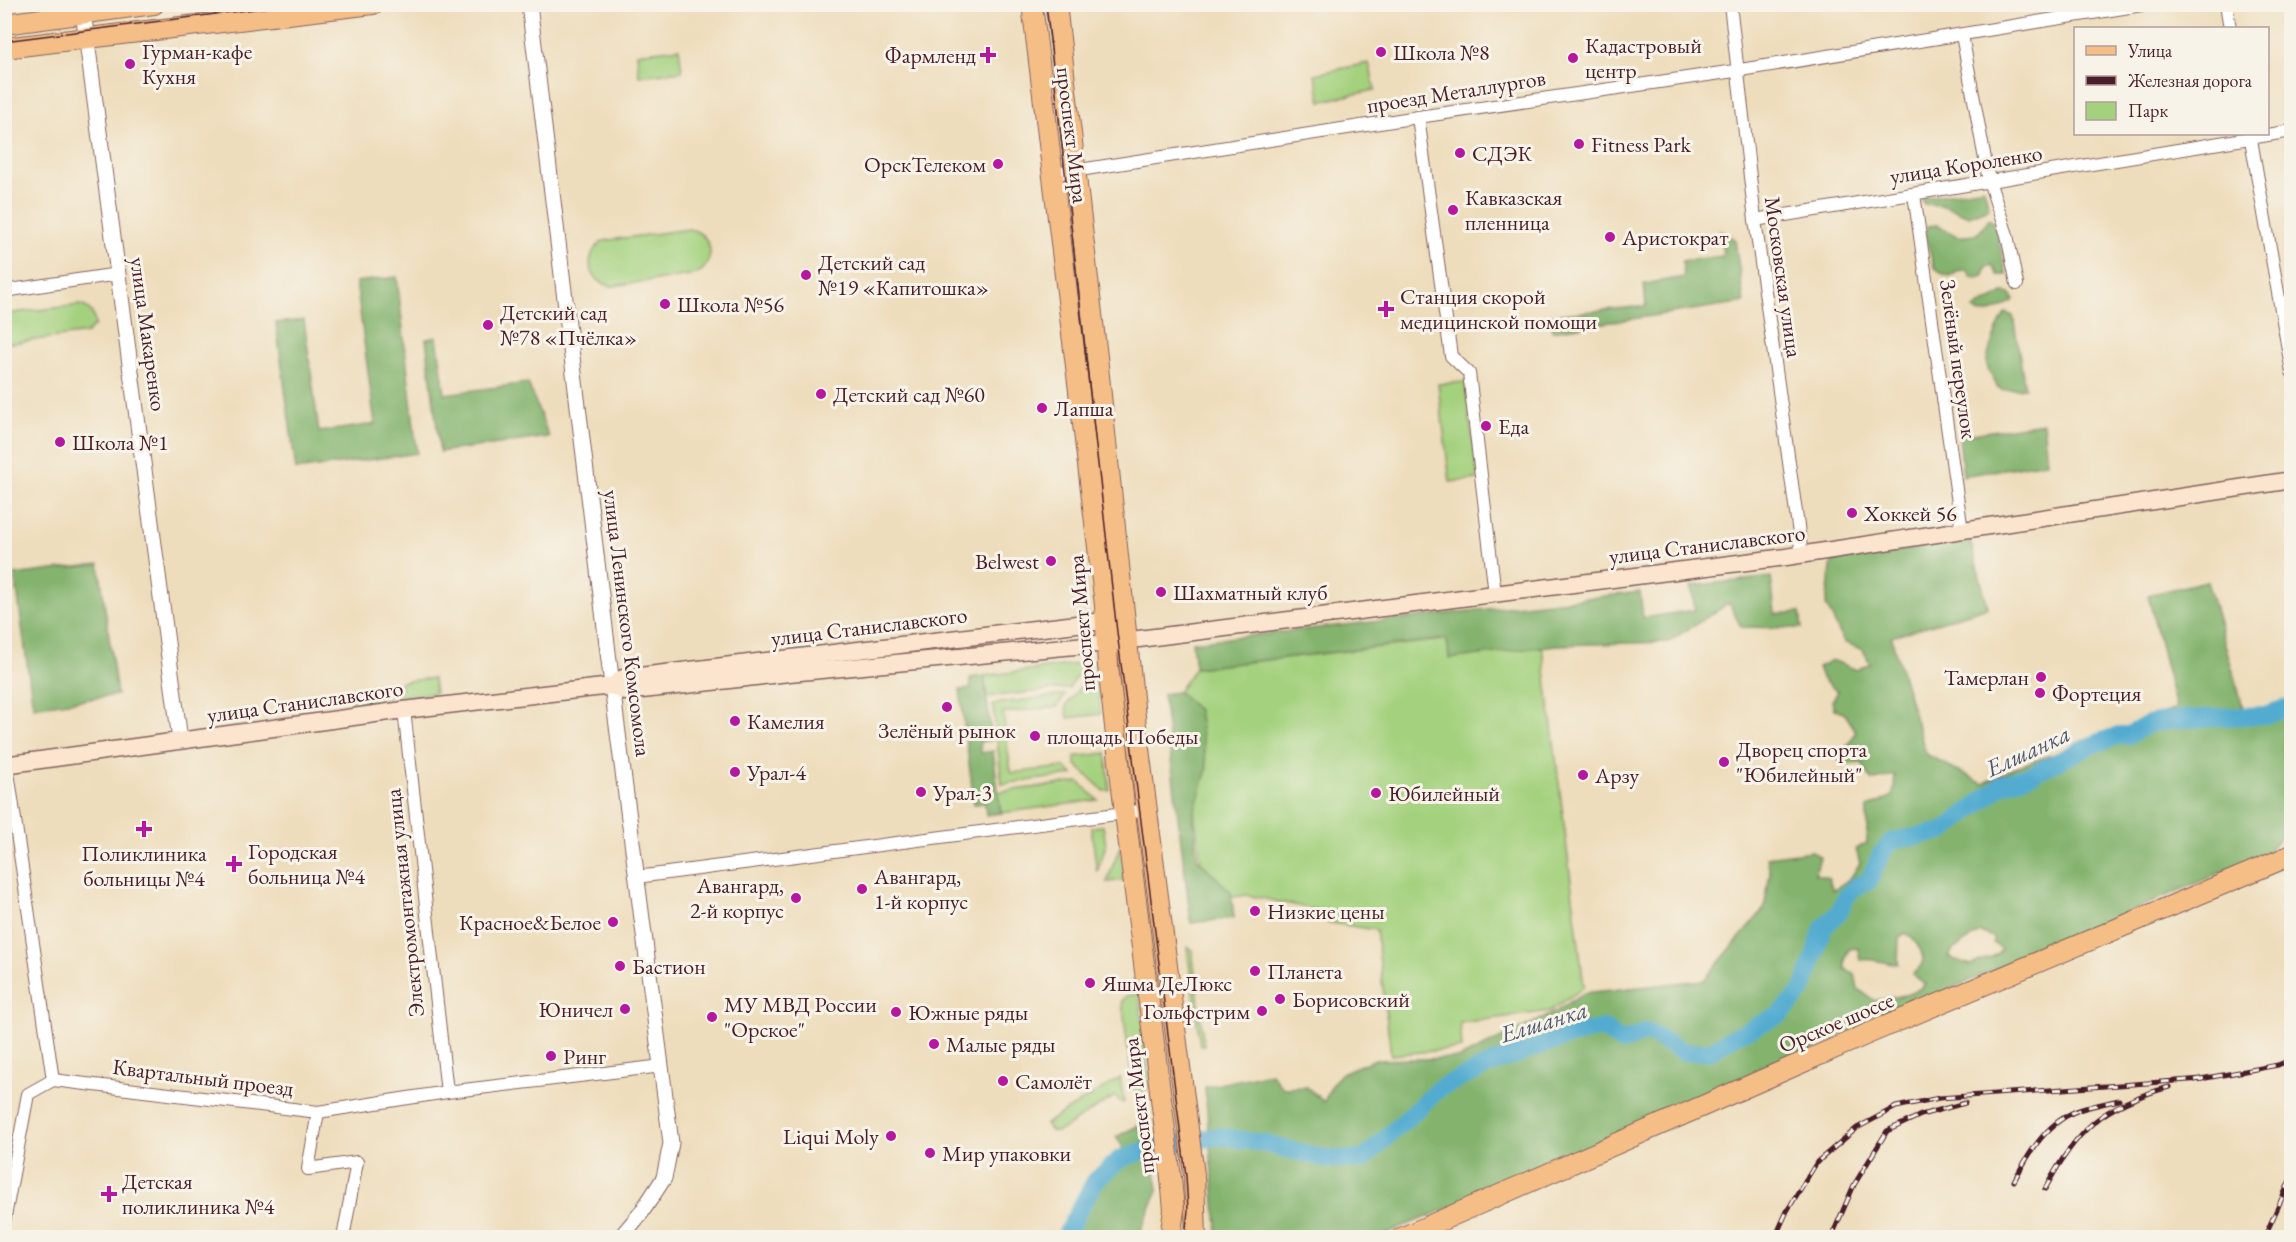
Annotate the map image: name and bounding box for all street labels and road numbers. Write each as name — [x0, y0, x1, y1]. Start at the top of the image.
street label: проезд Металлургов — [1365, 63, 1547, 120]
street label: проспект Мира — [1050, 65, 1095, 205]
street label: улица Короленко — [1888, 138, 2045, 191]
street label: Московская улица — [1758, 195, 1809, 360]
street label: улица Макаренко — [123, 255, 174, 413]
street label: Зелёный переулок — [1933, 278, 1984, 441]
street label: улица Ленинского Комсомола — [597, 488, 658, 758]
street label: улица Станиславского — [1607, 518, 1807, 571]
street label: проспект Мира — [1061, 553, 1102, 692]
street label: улица Станиславского — [769, 600, 969, 653]
street label: улица Станиславского — [205, 673, 405, 730]
street label: Электромонтажная улица — [378, 787, 431, 1019]
street label: Орское шоссе — [1774, 985, 1899, 1060]
street label: проспект Мира — [1116, 1036, 1161, 1176]
street label: Квартальный проезд — [111, 1052, 295, 1103]

